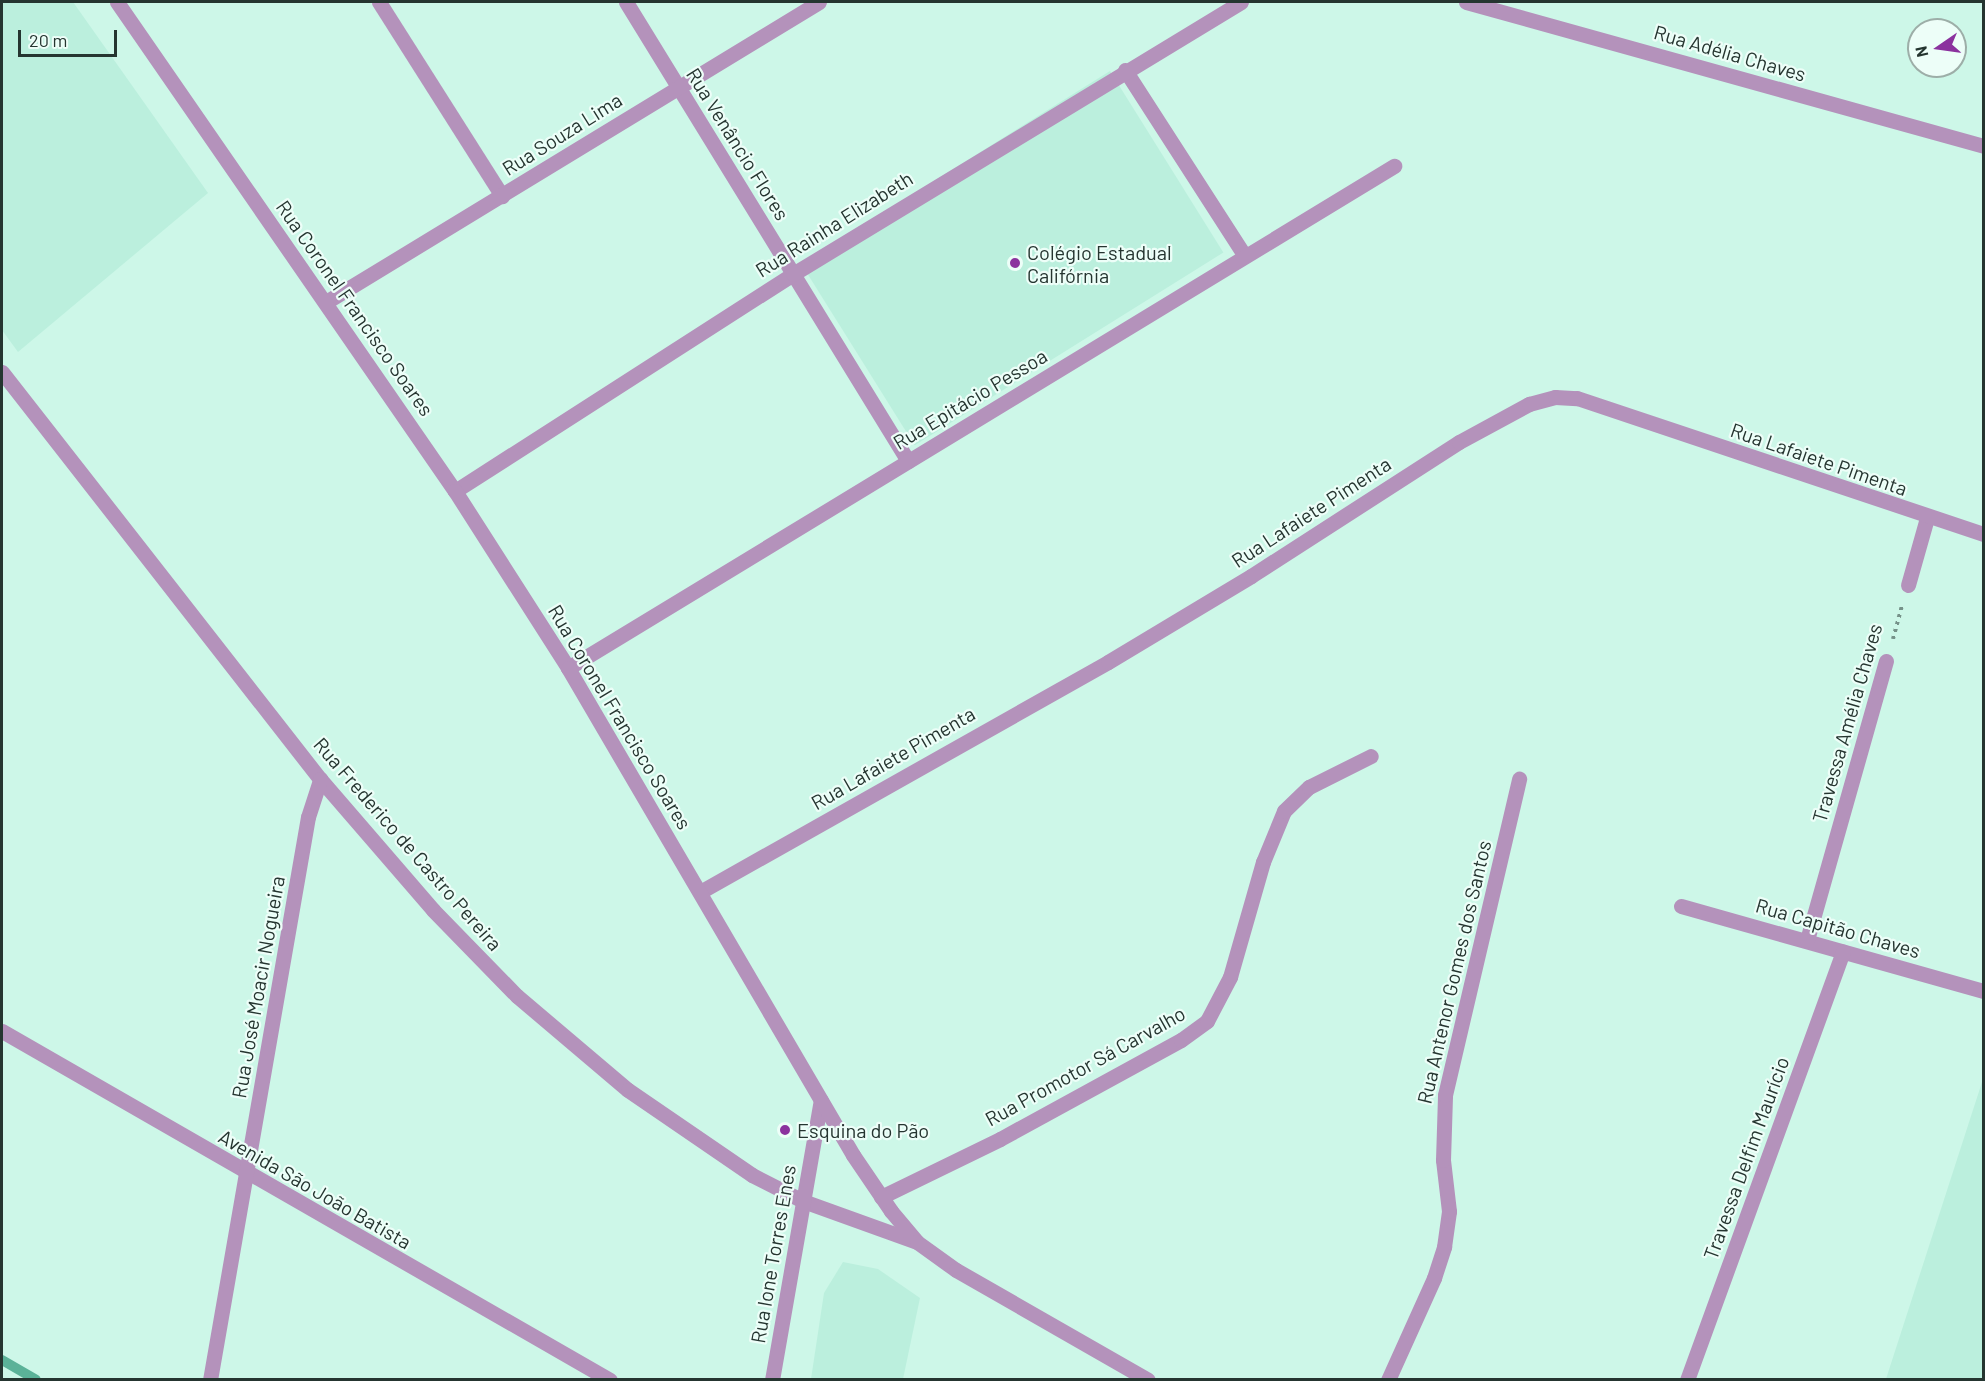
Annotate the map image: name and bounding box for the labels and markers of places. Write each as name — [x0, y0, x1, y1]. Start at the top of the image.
place label: Colégio Estadual Califórnia — [1027, 240, 1172, 287]
marker: Colégio Estadual Califórnia — [1008, 256, 1022, 270]
place label: Esquina do Pão — [797, 1118, 929, 1142]
marker: Esquina do Pão — [778, 1123, 792, 1137]

